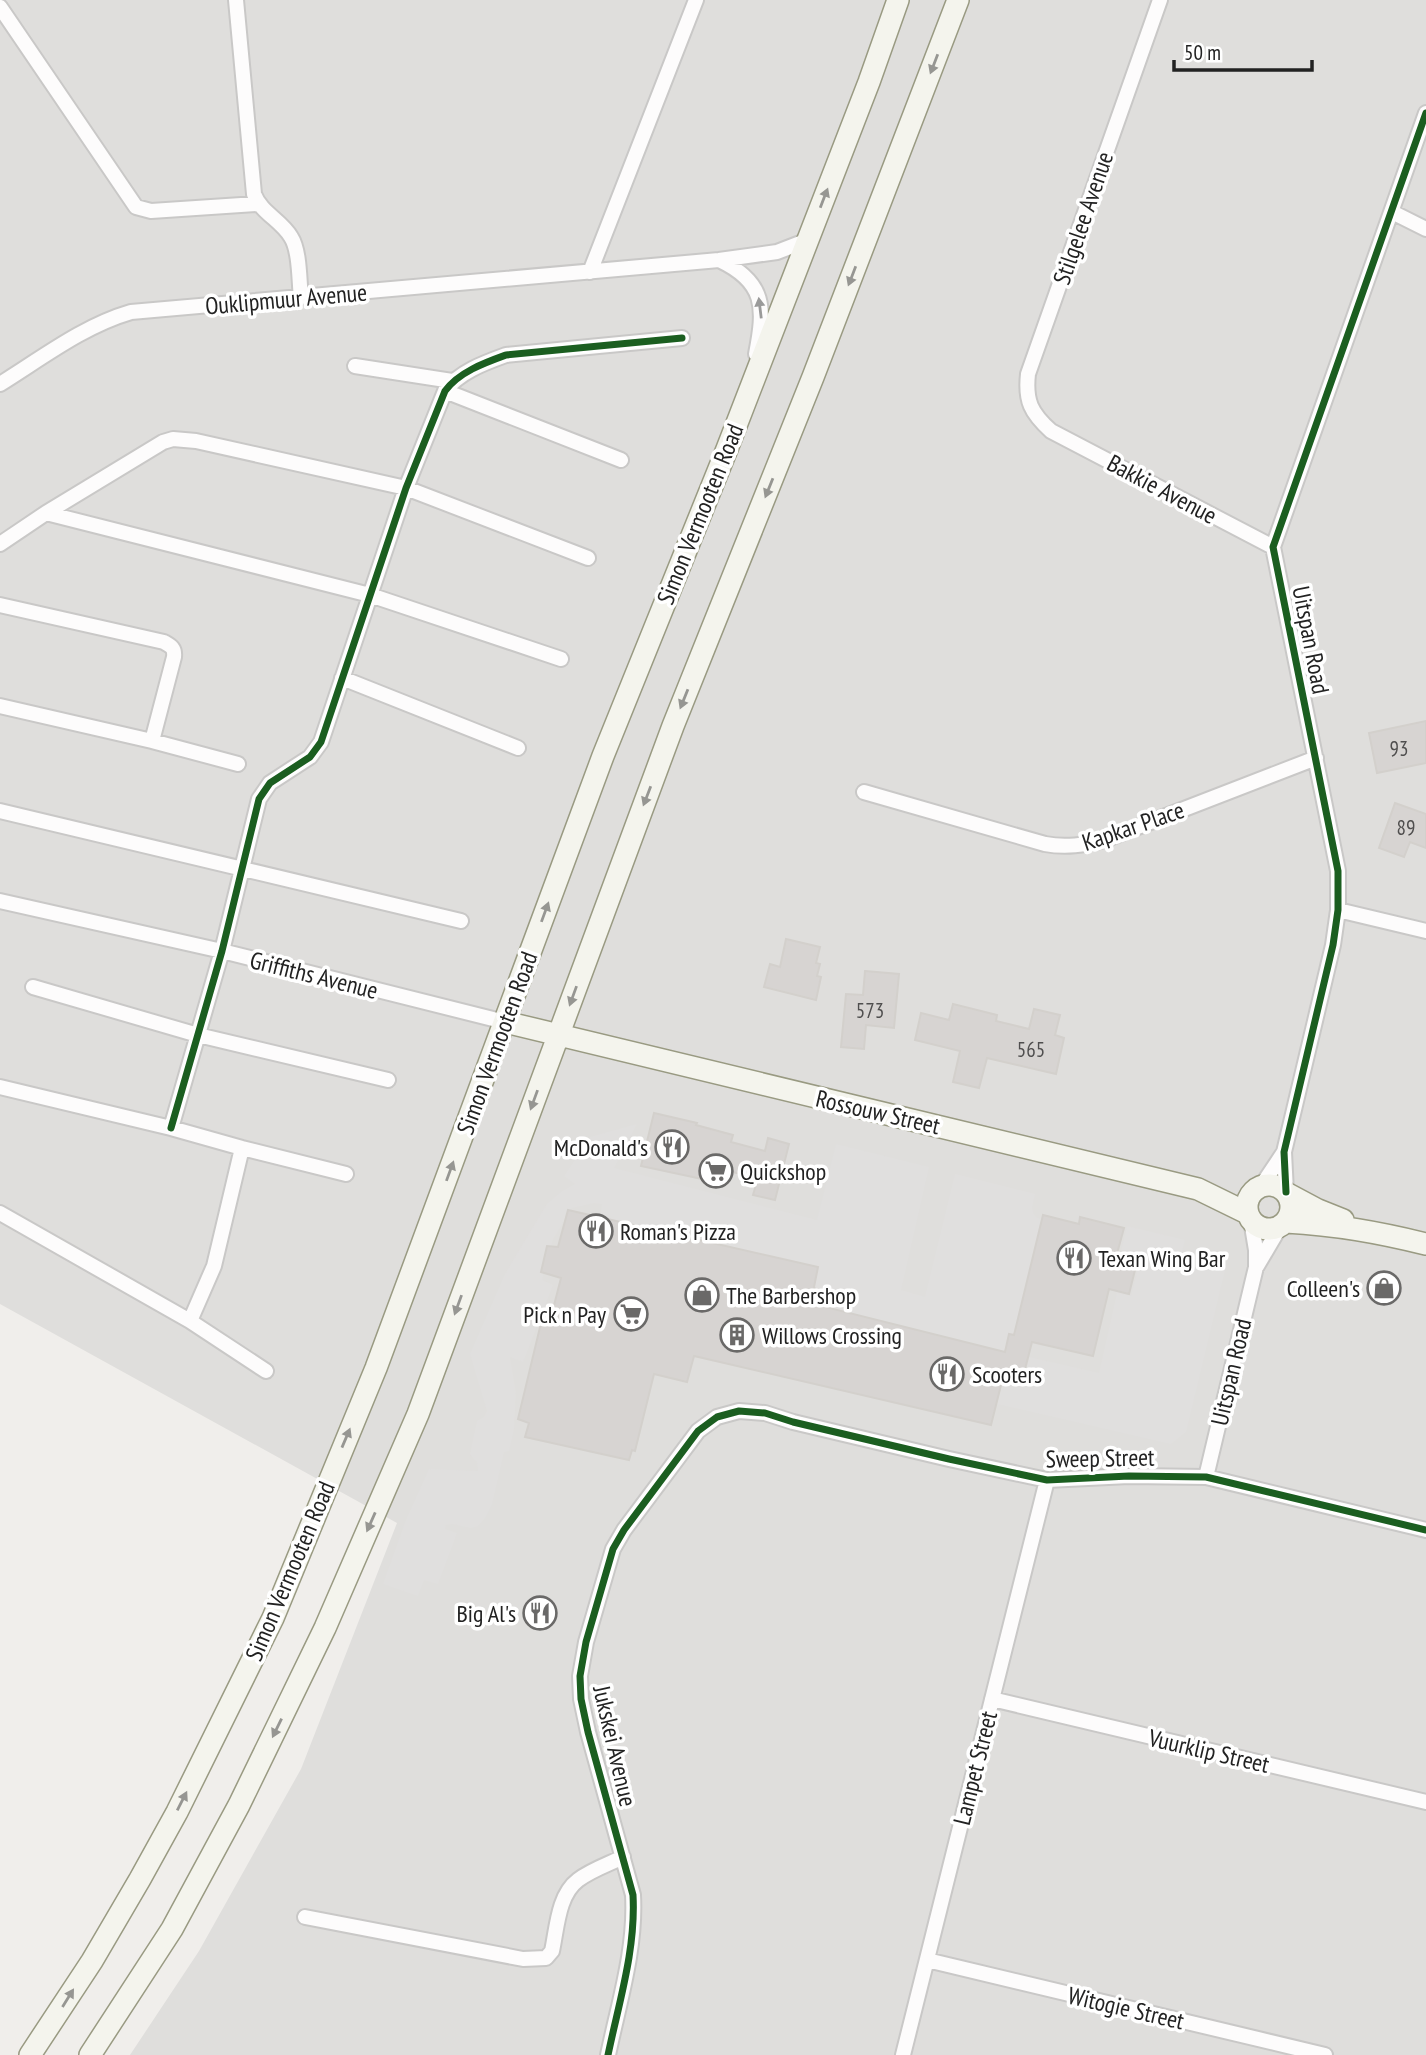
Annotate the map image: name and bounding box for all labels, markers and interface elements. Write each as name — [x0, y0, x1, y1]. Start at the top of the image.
scale bar — [1174, 28, 1312, 72]
text: 50 m — [1184, 39, 1221, 66]
one-way arrow — [928, 53, 939, 74]
street label: Stilgelee Avenue — [1046, 148, 1120, 288]
one-way arrow — [819, 188, 830, 209]
one-way arrow — [846, 266, 857, 287]
street label: Ouklipmuur Avenue — [204, 276, 368, 322]
one-way arrow — [754, 297, 765, 319]
street label: Simon Vermooten Road — [650, 419, 750, 609]
street label: Bakkie Avenue — [1102, 447, 1222, 531]
one-way arrow — [763, 477, 774, 498]
street label: Uitspan Road — [1285, 584, 1337, 696]
one-way arrow — [678, 688, 689, 709]
house number: 93 — [1390, 735, 1408, 762]
one-way arrow — [642, 785, 653, 806]
street label: Kapkar Place — [1078, 794, 1188, 858]
house number: 89 — [1397, 814, 1415, 841]
one-way arrow — [540, 902, 551, 923]
street label: Griffiths Avenue — [247, 944, 381, 1006]
street label: Simon Vermooten Road — [450, 947, 544, 1139]
one-way arrow — [567, 986, 578, 1007]
house number: 573 — [856, 997, 884, 1024]
house number: 565 — [1017, 1036, 1045, 1063]
street label: Rossouw Street — [813, 1083, 943, 1141]
one-way arrow — [528, 1090, 539, 1111]
restaurant icon: McDonald's — [653, 1128, 691, 1166]
place label: McDonald's — [554, 1132, 648, 1163]
supermarket icon: Quickshop — [697, 1152, 735, 1190]
place label: Quickshop — [740, 1156, 826, 1187]
one-way arrow — [445, 1161, 456, 1182]
restaurant icon: Roman's Pizza — [577, 1212, 615, 1250]
place label: Roman's Pizza — [620, 1216, 736, 1247]
restaurant icon: Texan Wing Bar — [1055, 1239, 1093, 1277]
place label: Texan Wing Bar — [1098, 1243, 1226, 1274]
shop icon: Colleen's — [1365, 1269, 1403, 1307]
place label: Colleen's — [1287, 1273, 1360, 1304]
shop icon: The Barbershop — [683, 1276, 721, 1314]
place label: The Barbershop — [726, 1280, 856, 1311]
one-way arrow — [452, 1295, 463, 1316]
supermarket icon: Pick n Pay — [612, 1295, 650, 1333]
place label: Pick n Pay — [523, 1299, 606, 1330]
street label: Uitspan Road — [1204, 1315, 1258, 1429]
building icon: Willows Crossing — [718, 1316, 756, 1354]
place label: Willows Crossing — [762, 1320, 902, 1351]
restaurant icon: Scooters — [928, 1355, 966, 1393]
place label: Scooters — [972, 1359, 1042, 1390]
one-way arrow — [341, 1428, 352, 1449]
street label: Sweep Street — [1045, 1442, 1155, 1474]
street label: Simon Vermooten Road — [238, 1476, 342, 1666]
one-way arrow — [365, 1511, 376, 1532]
restaurant icon: Big Al's — [521, 1594, 559, 1632]
place label: Big Al's — [457, 1598, 516, 1629]
street label: Jukskei Avenue — [586, 1682, 644, 1809]
street label: Lampet Street — [946, 1707, 1004, 1828]
one-way arrow — [271, 1718, 282, 1738]
street label: Vuurklip Street — [1145, 1722, 1273, 1780]
one-way arrow — [176, 1791, 187, 1811]
street label: Witogie Street — [1065, 1980, 1188, 2037]
one-way arrow — [61, 1989, 74, 2008]

